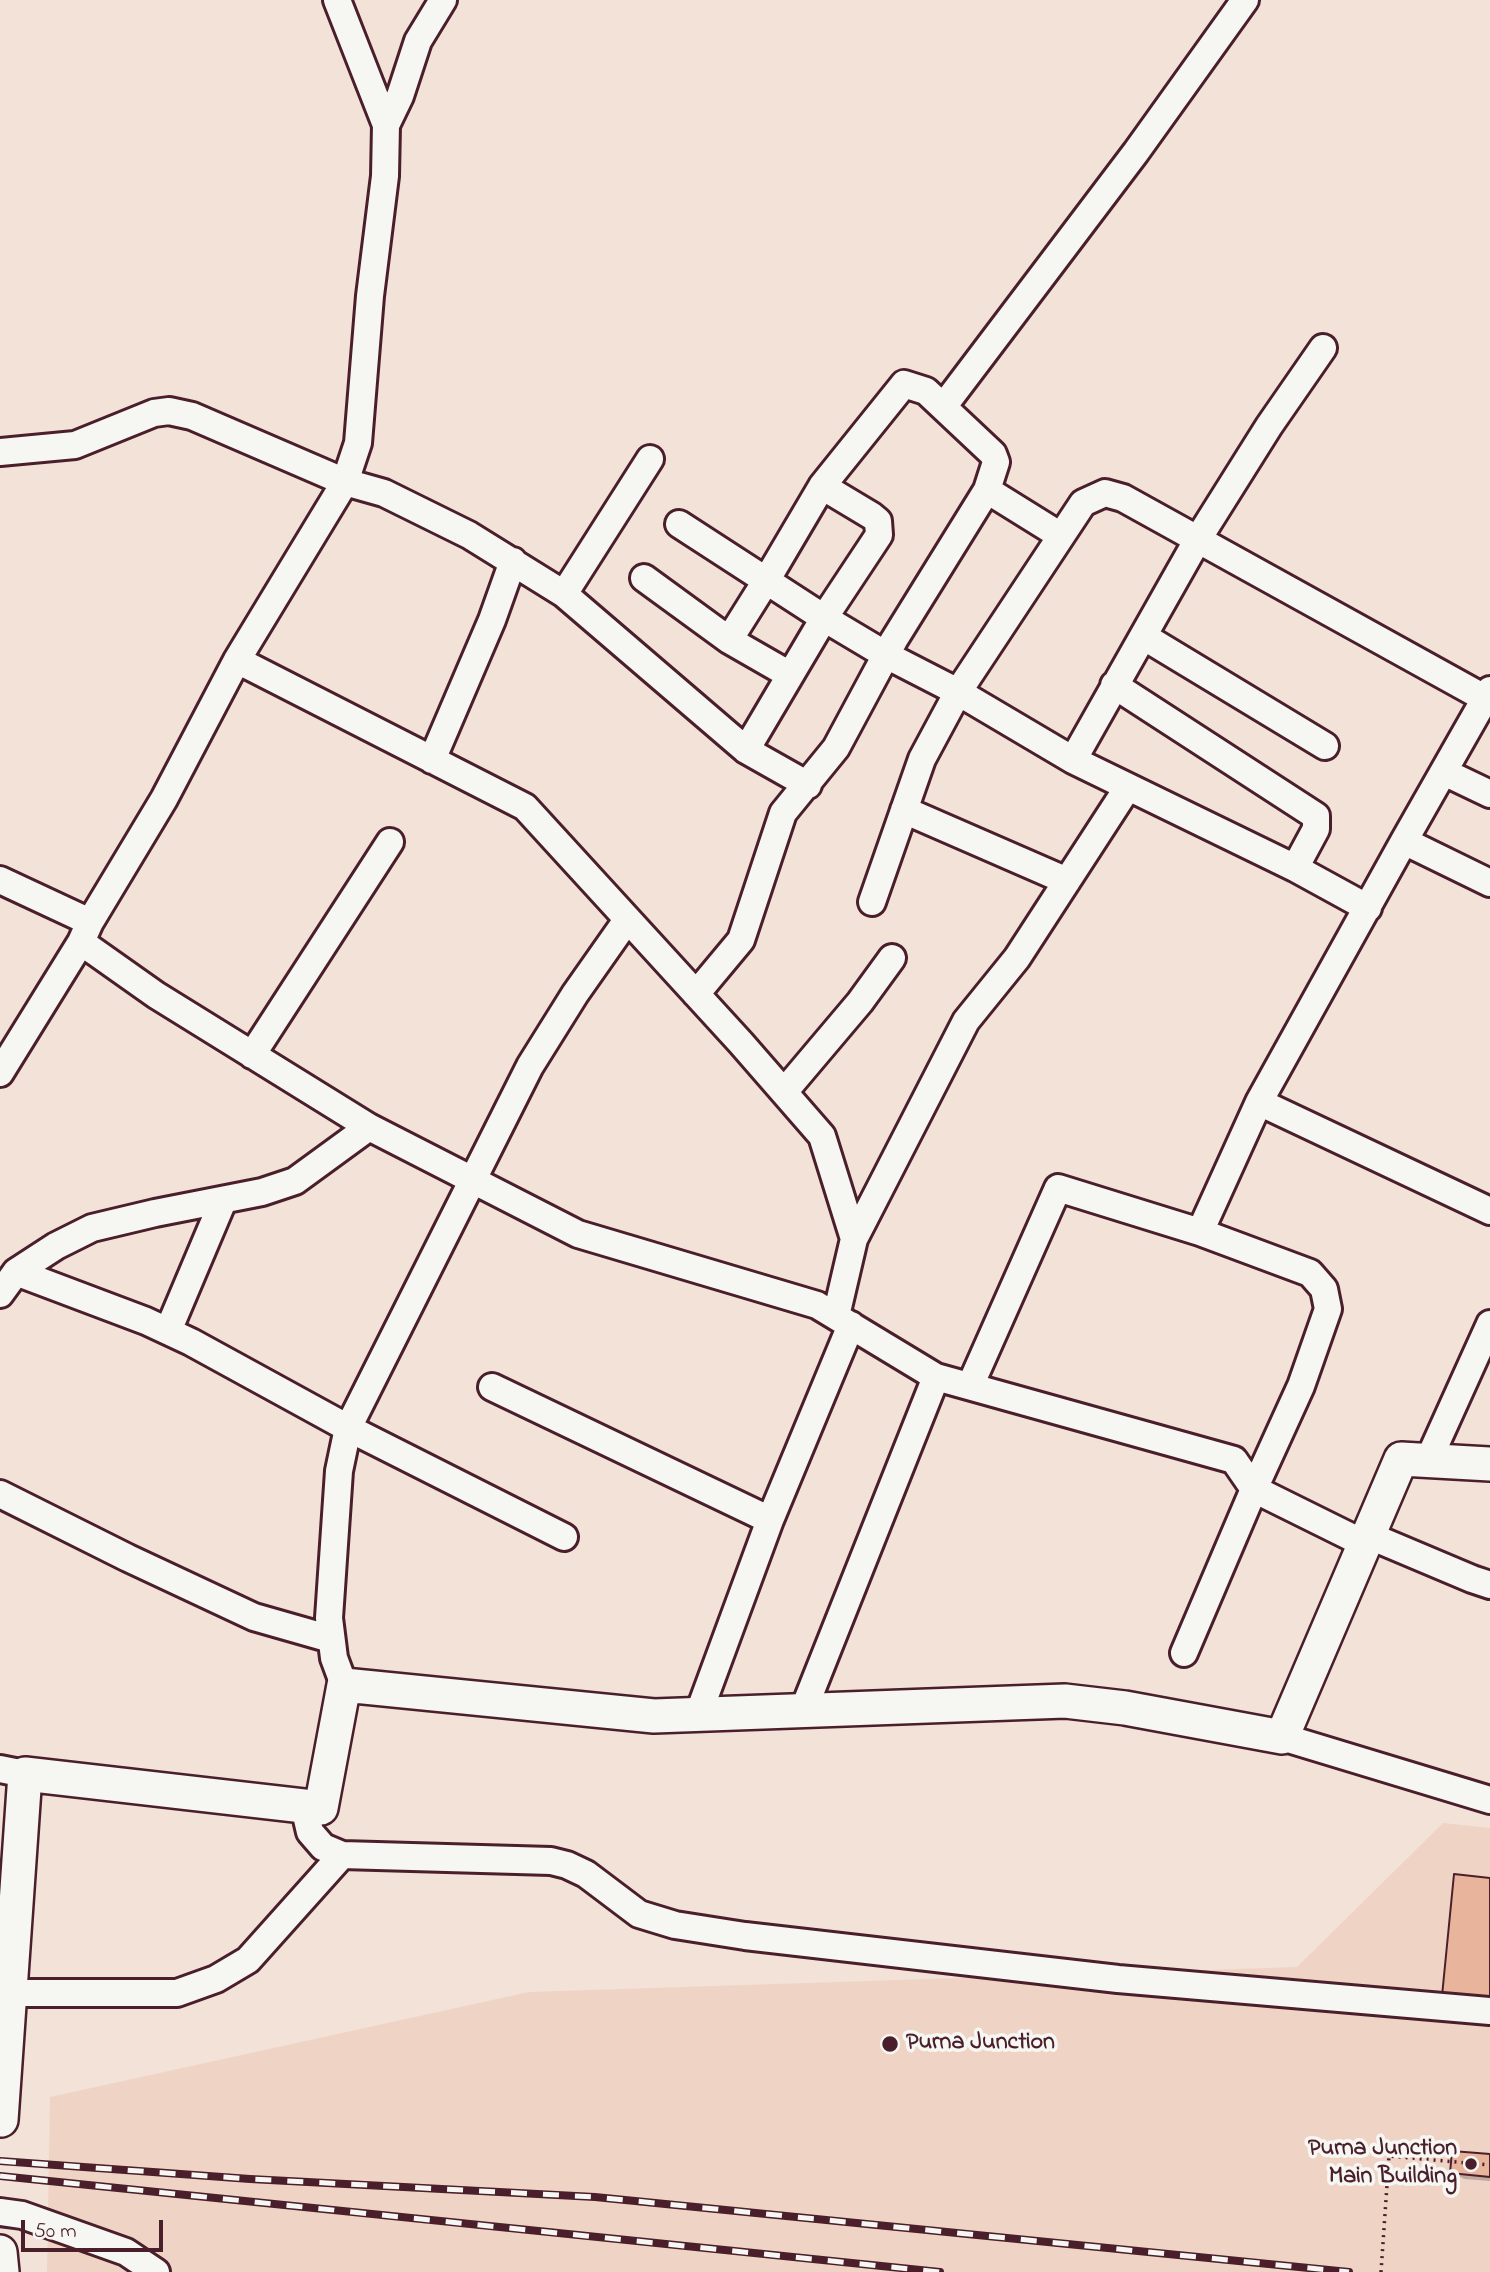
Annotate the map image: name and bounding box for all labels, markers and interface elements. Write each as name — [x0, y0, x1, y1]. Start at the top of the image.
place label: Purna Junction — [906, 2030, 1055, 2058]
marker: Purna Junction — [880, 2034, 900, 2054]
place label: Purna Junction Main Building — [1308, 2136, 1457, 2192]
marker: Purna Junction Main Building — [1463, 2156, 1479, 2172]
scale bar — [24, 2206, 166, 2250]
text: 50 m — [34, 2217, 77, 2247]

